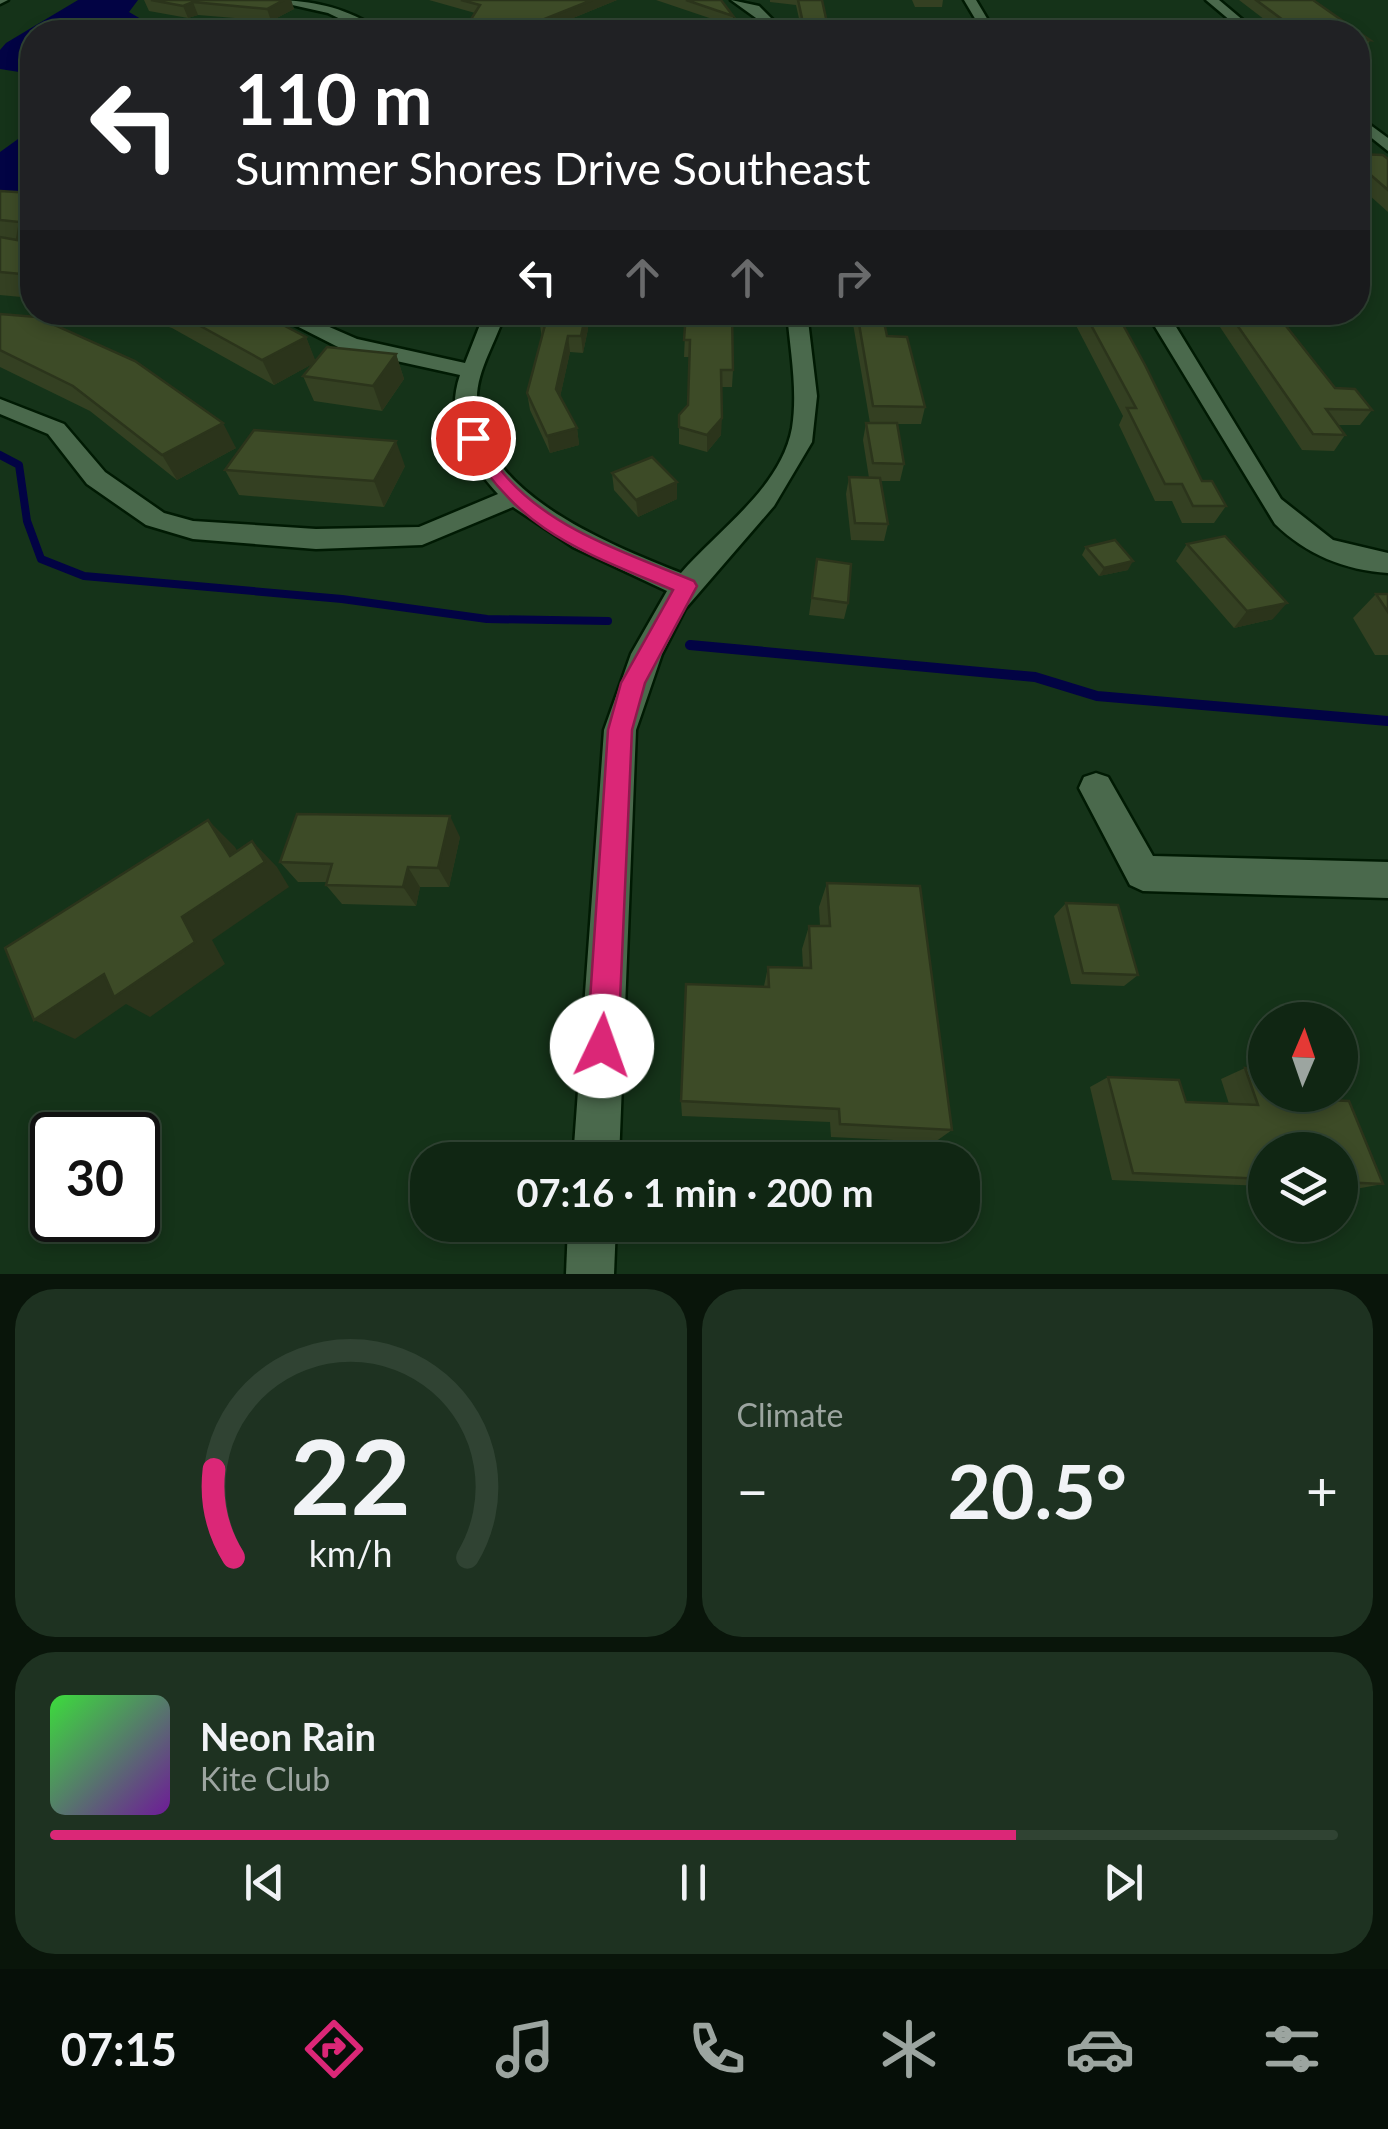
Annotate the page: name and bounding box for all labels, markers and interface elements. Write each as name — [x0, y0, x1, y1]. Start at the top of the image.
text: 110 m — [235, 56, 432, 140]
icon: left — [70, 60, 200, 190]
text: Summer Shores Drive Southeast — [235, 141, 870, 195]
icon: left — [510, 250, 565, 305]
icon: ahead — [615, 250, 670, 305]
icon: ahead — [720, 250, 775, 305]
icon: right — [825, 250, 880, 305]
pin — [431, 396, 516, 481]
icon: arrive — [446, 411, 501, 466]
position arrow — [550, 994, 654, 1098]
north arrow — [1248, 1002, 1358, 1112]
map controls — [1248, 1002, 1358, 1242]
speed limit sign: 30 — [30, 1112, 160, 1242]
button: layers — [1248, 1132, 1358, 1242]
text: 07:16 · 1 min · 200 m — [516, 1169, 874, 1215]
text: Climate — [737, 1395, 843, 1434]
text: 22 — [290, 1412, 411, 1537]
text: 20.5° — [948, 1445, 1127, 1535]
text: − — [737, 1457, 768, 1523]
text: + — [1306, 1457, 1338, 1523]
text: km/h — [309, 1532, 393, 1575]
text: Neon Rain — [200, 1713, 376, 1759]
text: Kite Club — [200, 1759, 330, 1798]
icon: previous — [237, 1855, 292, 1910]
icon: pause — [666, 1855, 721, 1910]
icon: next — [1096, 1855, 1151, 1910]
icon: directions — [299, 2014, 369, 2084]
icon: music — [490, 2014, 560, 2084]
icon: phone — [682, 2014, 752, 2084]
icon: climate — [874, 2014, 944, 2084]
icon: car — [1065, 2014, 1135, 2084]
icon: filters — [1257, 2014, 1327, 2084]
text: 07:15 — [61, 2022, 177, 2076]

